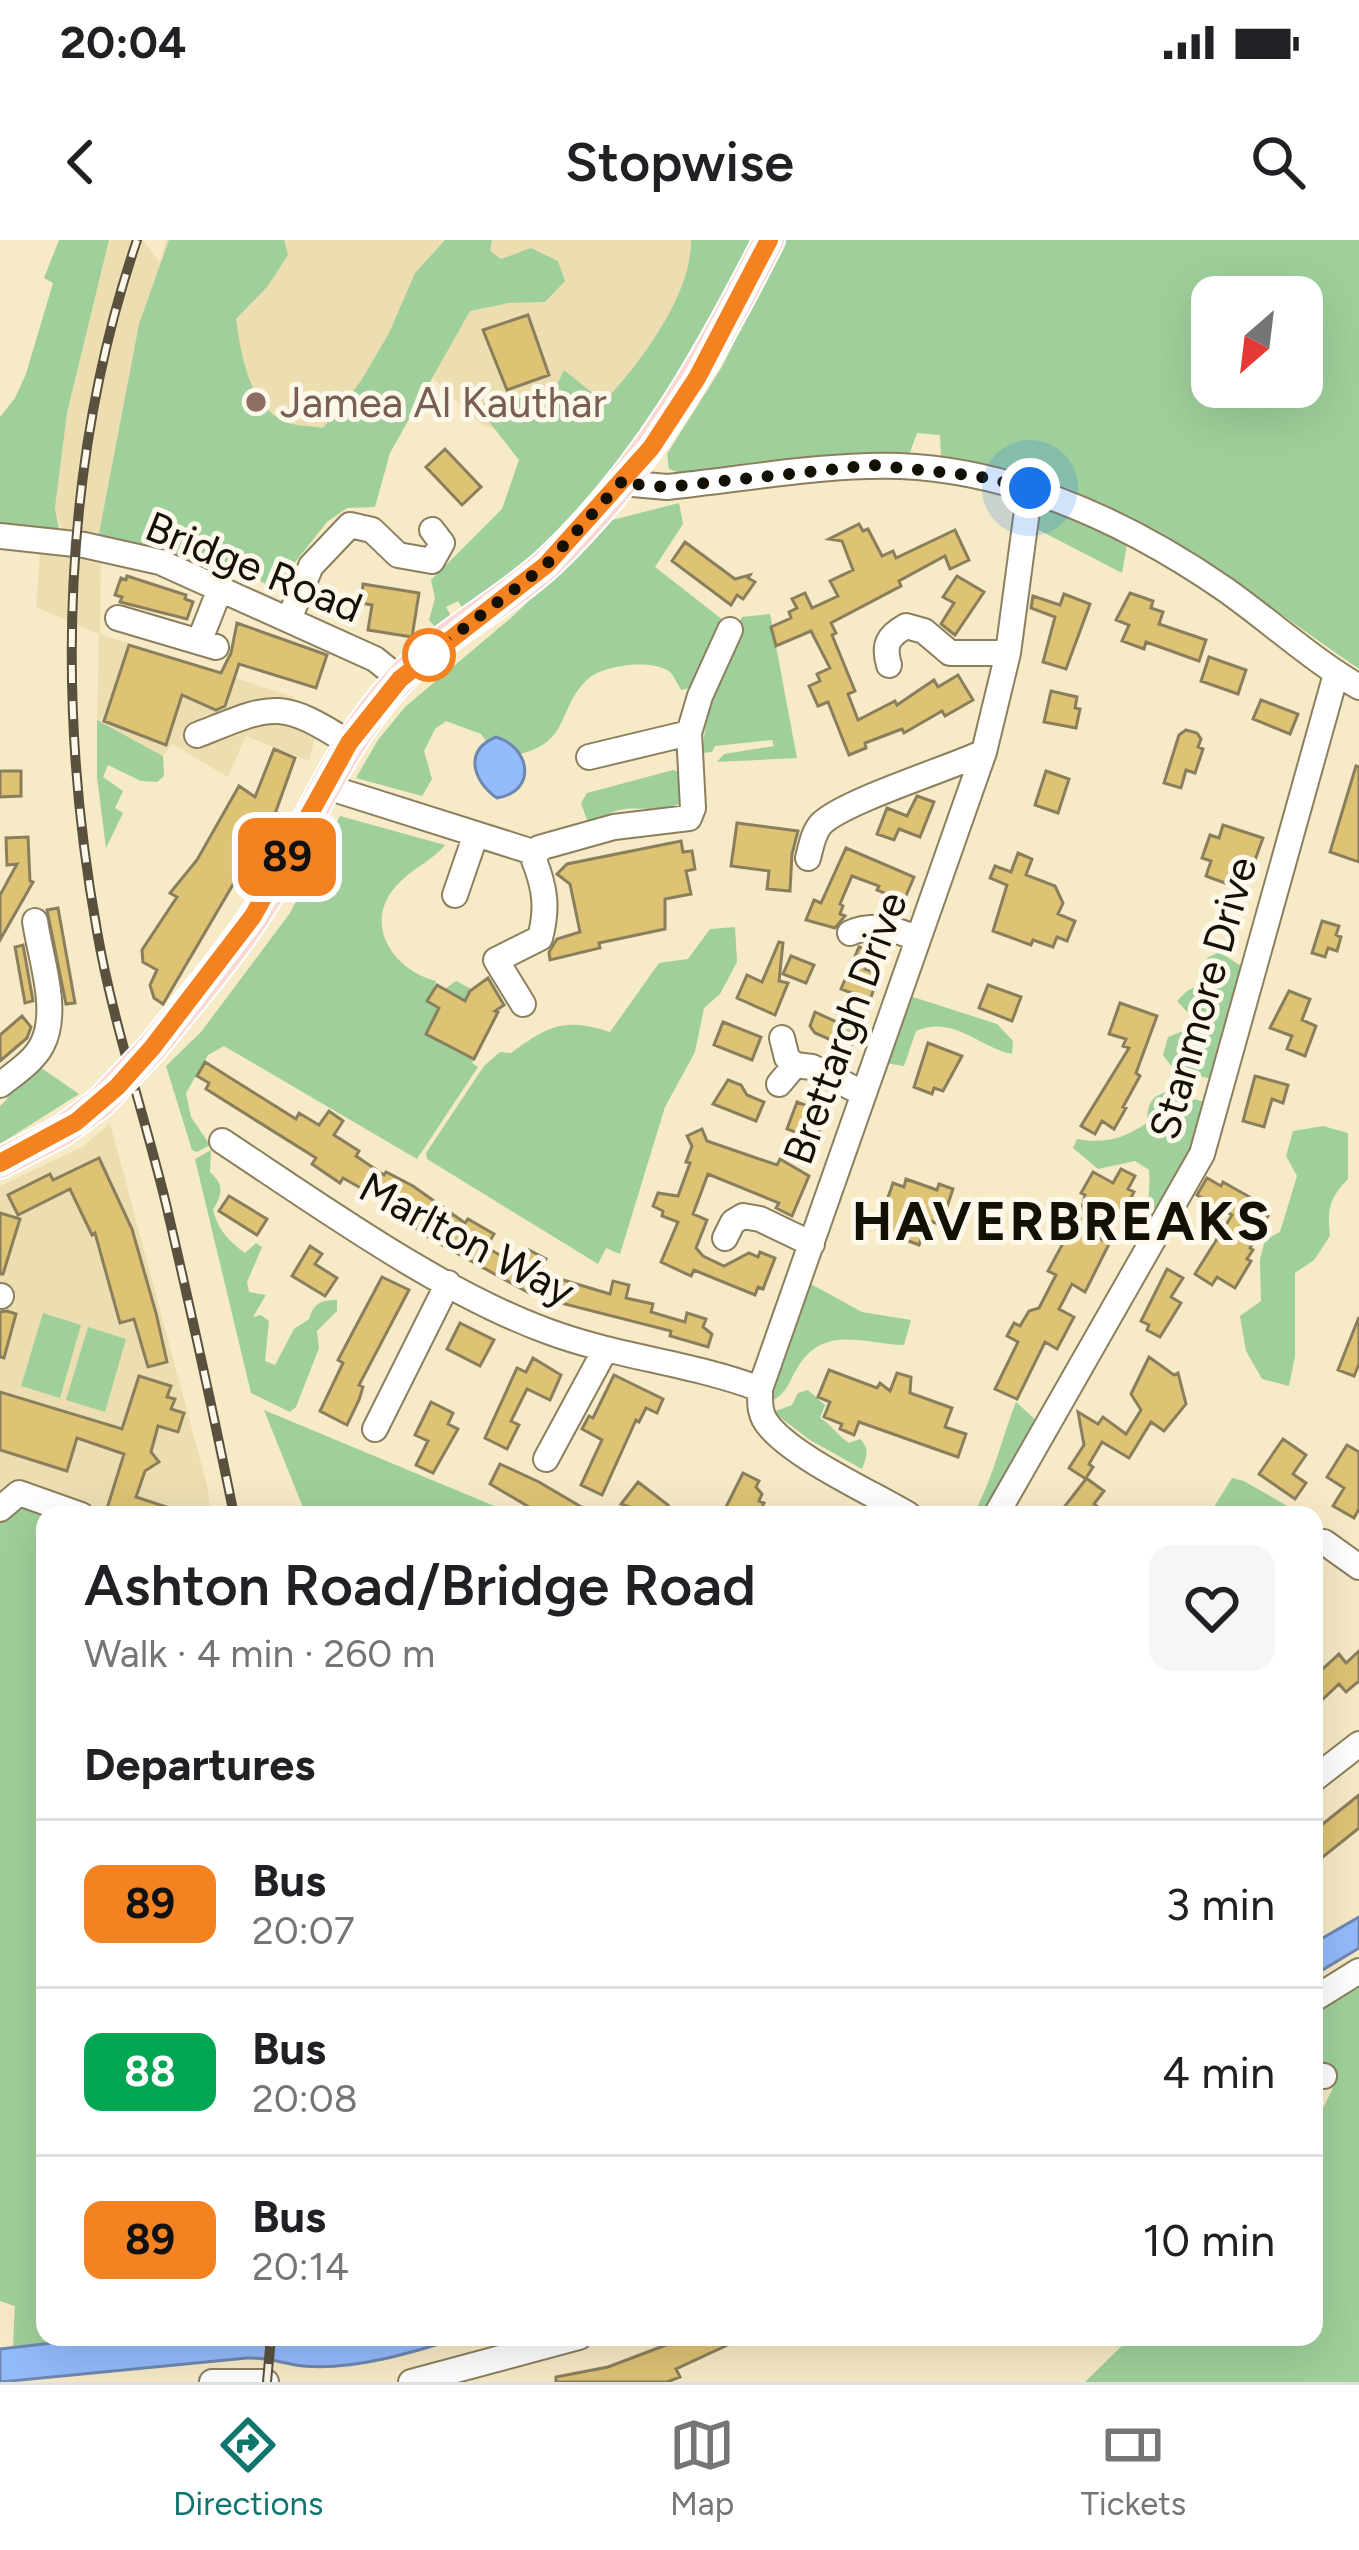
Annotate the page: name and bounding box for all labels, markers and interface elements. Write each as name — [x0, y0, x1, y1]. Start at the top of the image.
text: 20:04 — [60, 15, 186, 69]
icon: back — [48, 129, 114, 195]
icon: search — [1245, 129, 1311, 195]
text: Stopwise — [565, 130, 794, 195]
north arrow — [1191, 276, 1323, 408]
map controls — [1191, 276, 1323, 408]
place label: Jamea Al Kauthar — [280, 377, 607, 428]
marker: Jamea Al Kauthar — [243, 389, 269, 415]
your location — [1000, 458, 1060, 518]
street label: Bridge Road — [138, 500, 370, 634]
unlabelled marker — [404, 630, 454, 680]
line badge: 89 — [233, 818, 341, 896]
text: 89 — [262, 831, 312, 882]
street label: Stanmore Drive — [1138, 851, 1268, 1145]
street label: Brettargh Drive — [772, 885, 918, 1171]
street label: Marlton Way — [351, 1161, 583, 1317]
district label: HAVERBREAKS — [852, 1189, 1272, 1254]
button: heart — [1149, 1545, 1275, 1671]
text: Ashton Road/Bridge Road — [84, 1551, 756, 1619]
text: Walk · 4 min · 260 m — [84, 1630, 435, 1677]
text: Departures — [84, 1737, 315, 1791]
text: Bus — [252, 1853, 326, 1907]
text: 3 min — [1166, 1877, 1275, 1931]
text: 89 — [125, 1878, 175, 1929]
text: 20:07 — [252, 1907, 355, 1954]
text: Bus — [252, 2021, 326, 2075]
text: 4 min — [1162, 2045, 1275, 2099]
text: 88 — [124, 2046, 176, 2097]
text: 20:08 — [252, 2075, 358, 2122]
text: Bus — [252, 2189, 326, 2243]
text: 10 min — [1143, 2213, 1275, 2267]
text: 89 — [125, 2214, 175, 2265]
text: 20:14 — [252, 2243, 349, 2290]
tab: Directions — [173, 2412, 323, 2523]
tab: Map — [669, 2412, 735, 2523]
tab: Tickets — [1081, 2412, 1186, 2523]

